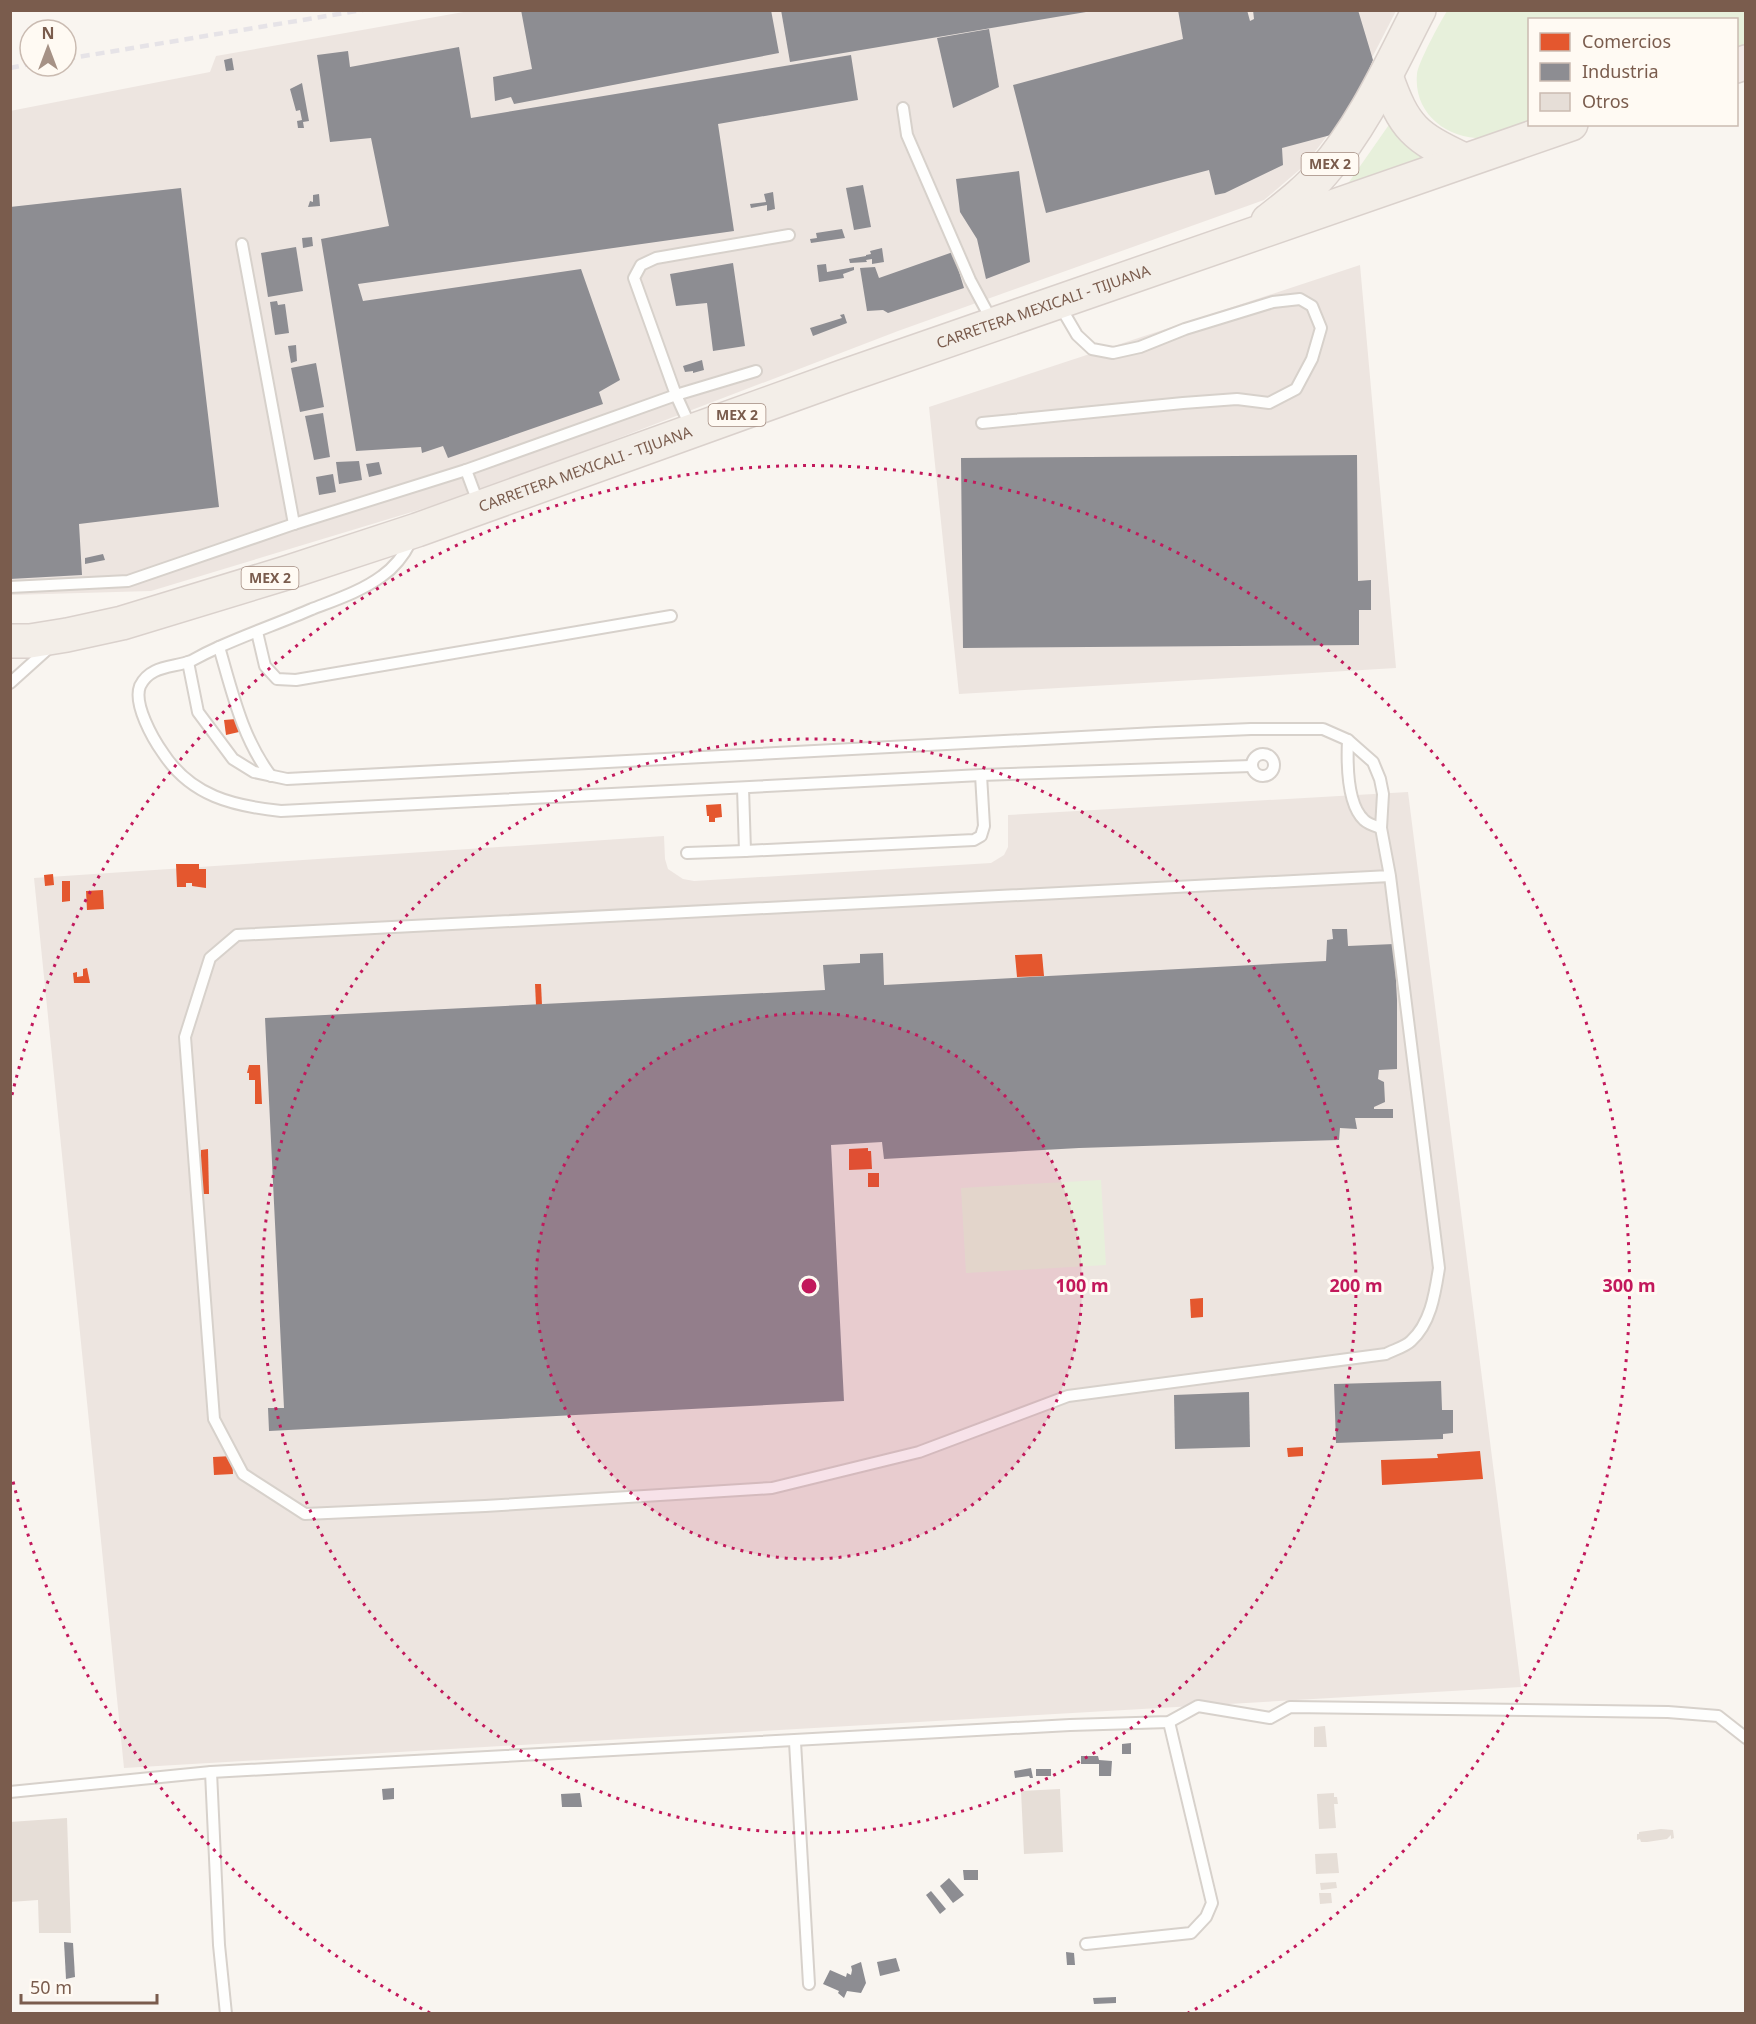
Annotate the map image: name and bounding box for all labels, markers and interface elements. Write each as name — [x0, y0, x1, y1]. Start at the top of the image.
north arrow — [18, 18, 78, 78]
legend — [1528, 18, 1738, 126]
text: N — [41, 22, 55, 44]
text: Comercios — [1582, 29, 1671, 53]
text: Industria — [1582, 59, 1659, 83]
text: Otros — [1582, 89, 1629, 113]
road number: MEX 2 — [1302, 153, 1358, 175]
street label: CARRETERA MEXICALI - TIJUANA — [933, 260, 1153, 353]
road number: MEX 2 — [708, 404, 766, 426]
street label: CARRETERA MEXICALI - TIJUANA — [476, 421, 695, 516]
road number: MEX 2 — [242, 567, 298, 589]
text: 100 m — [1055, 1273, 1109, 1297]
text: 200 m — [1329, 1273, 1383, 1297]
text: 300 m — [1602, 1273, 1656, 1297]
centre of rings — [799, 1276, 819, 1296]
scale bar — [21, 1967, 158, 2005]
text: 50 m — [30, 1975, 72, 1999]

